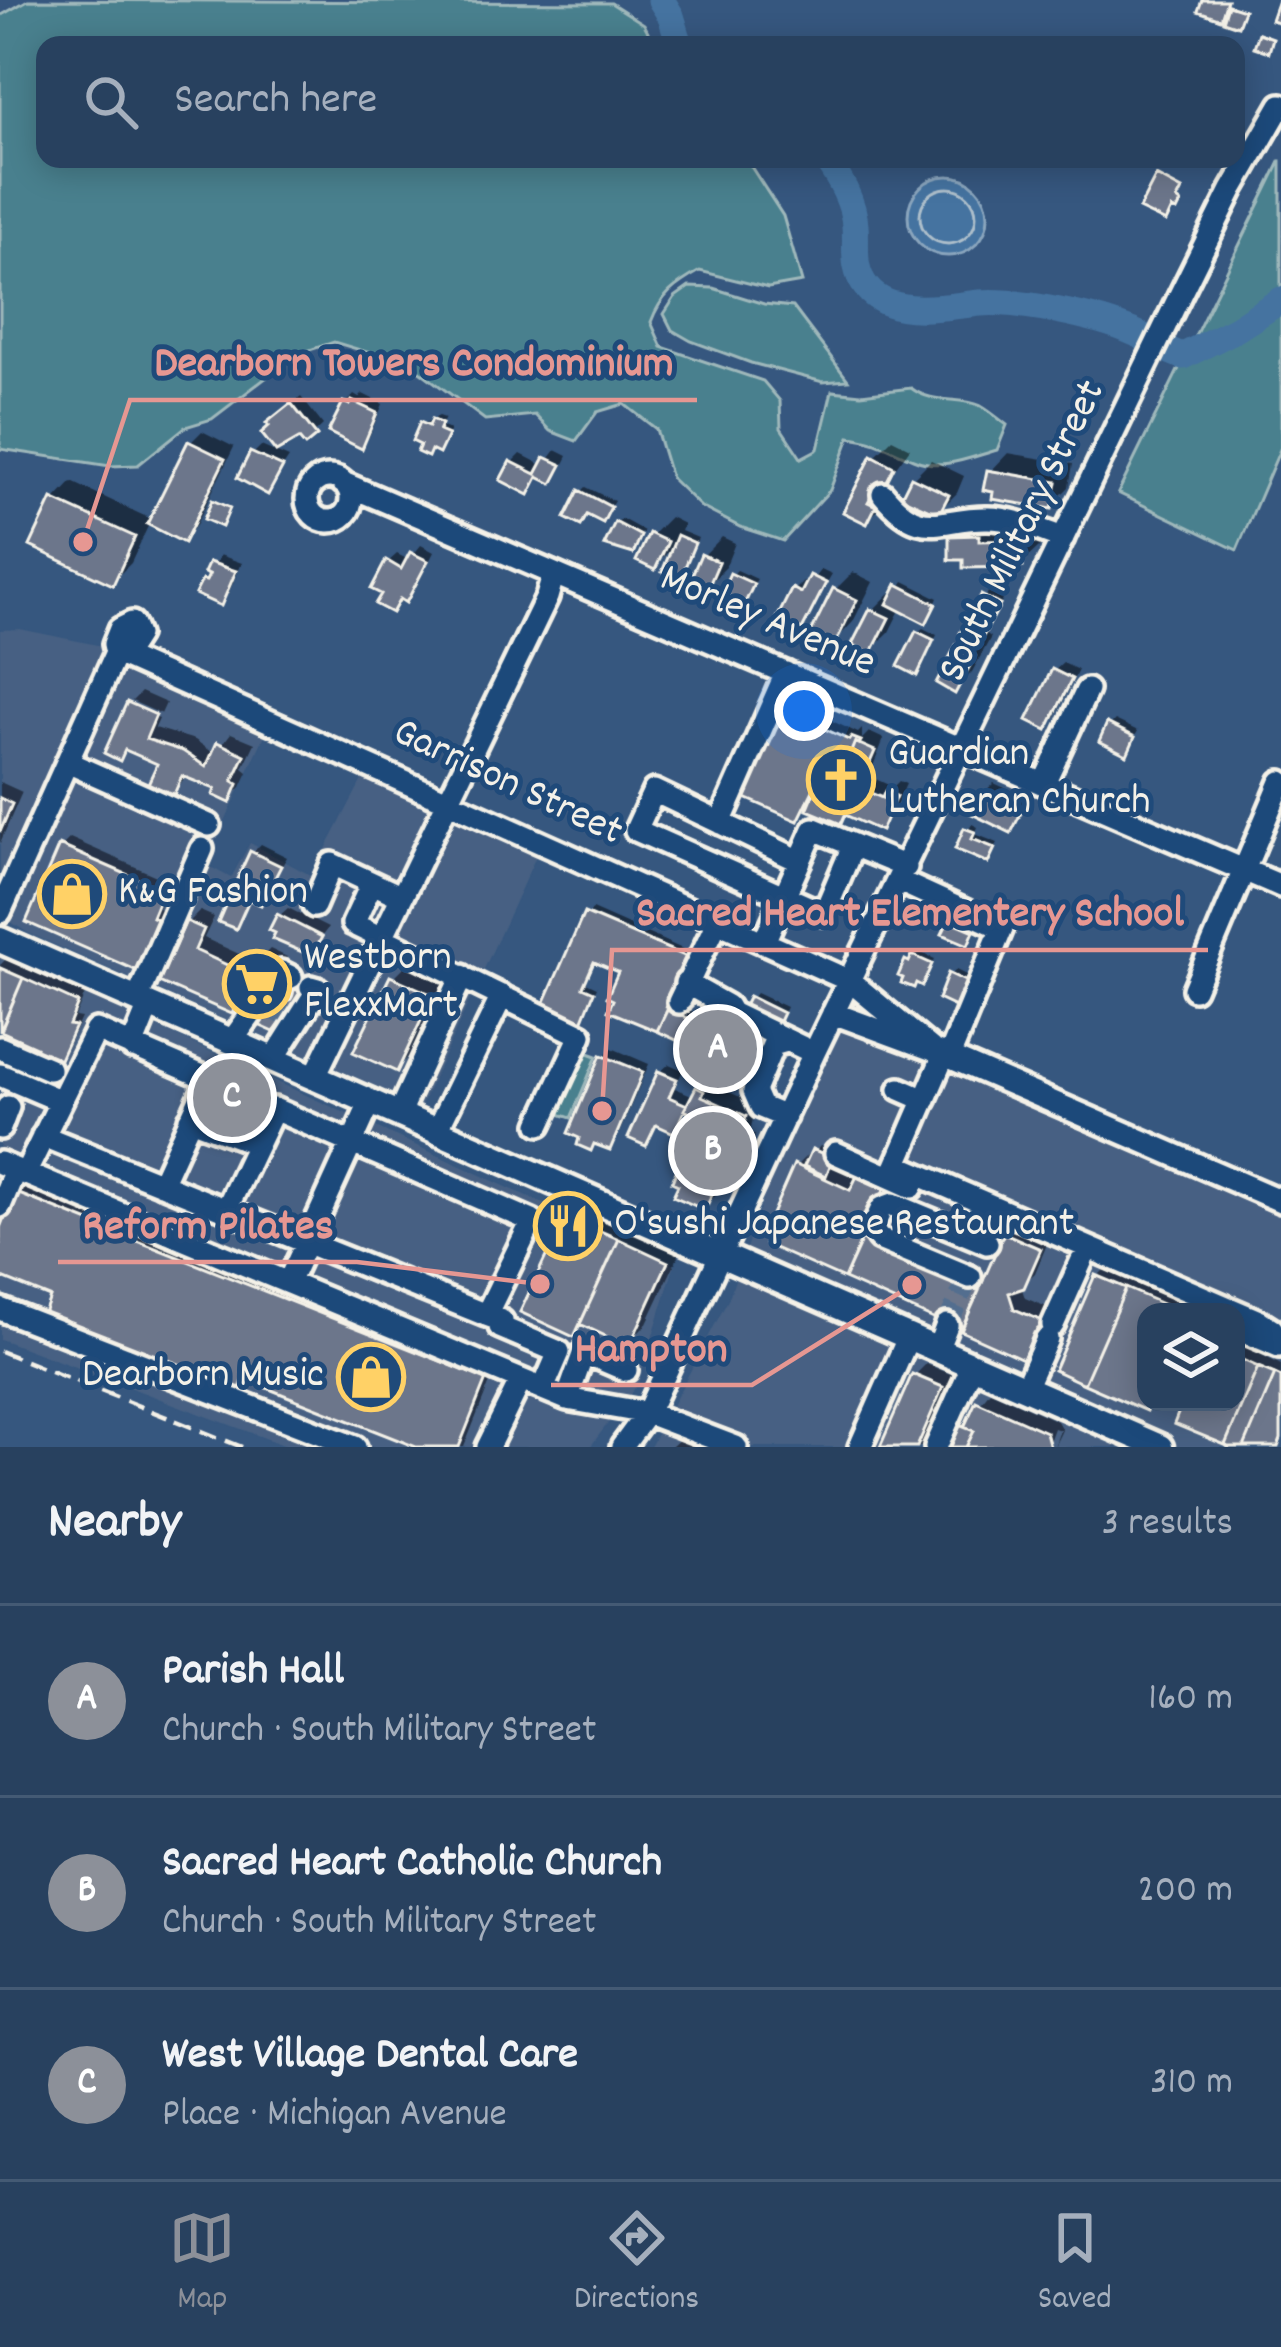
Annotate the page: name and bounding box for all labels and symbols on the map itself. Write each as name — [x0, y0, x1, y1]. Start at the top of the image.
callout: Dearborn Towers Condominium — [130, 319, 697, 400]
text: Dearborn Towers Condominium — [154, 334, 674, 398]
street label: South Military Street — [925, 371, 1123, 693]
street label: Morley Avenue — [650, 551, 884, 695]
your location — [774, 681, 834, 741]
street label: Garrison Street — [382, 705, 632, 863]
place label: Guardian Lutheran Church — [888, 726, 1151, 834]
church icon: Guardian Lutheran Church — [806, 745, 876, 815]
shop icon: K&G Fashion — [37, 859, 107, 929]
place label: K&G Fashion — [118, 864, 308, 924]
callout: Sacred Heart Elementery School — [612, 869, 1208, 950]
text: Sacred Heart Elementery School — [636, 884, 1184, 948]
place label: Westborn FlexxMart — [304, 930, 458, 1038]
supermarket icon: Westborn FlexxMart — [222, 949, 292, 1019]
pin: A — [679, 1004, 757, 1094]
pin: C — [193, 1053, 271, 1143]
pin: B — [674, 1106, 752, 1196]
callout: Reform Pilates — [58, 1181, 357, 1262]
restaurant icon: O'sushi Japanese Restaurant — [533, 1191, 603, 1261]
place label: O'sushi Japanese Restaurant — [614, 1196, 1074, 1256]
text: Reform Pilates — [82, 1197, 334, 1261]
callout: Hampton — [551, 1304, 752, 1385]
text: Hampton — [574, 1320, 728, 1384]
shop icon: Dearborn Music — [336, 1342, 406, 1412]
place label: Dearborn Music — [82, 1347, 324, 1407]

